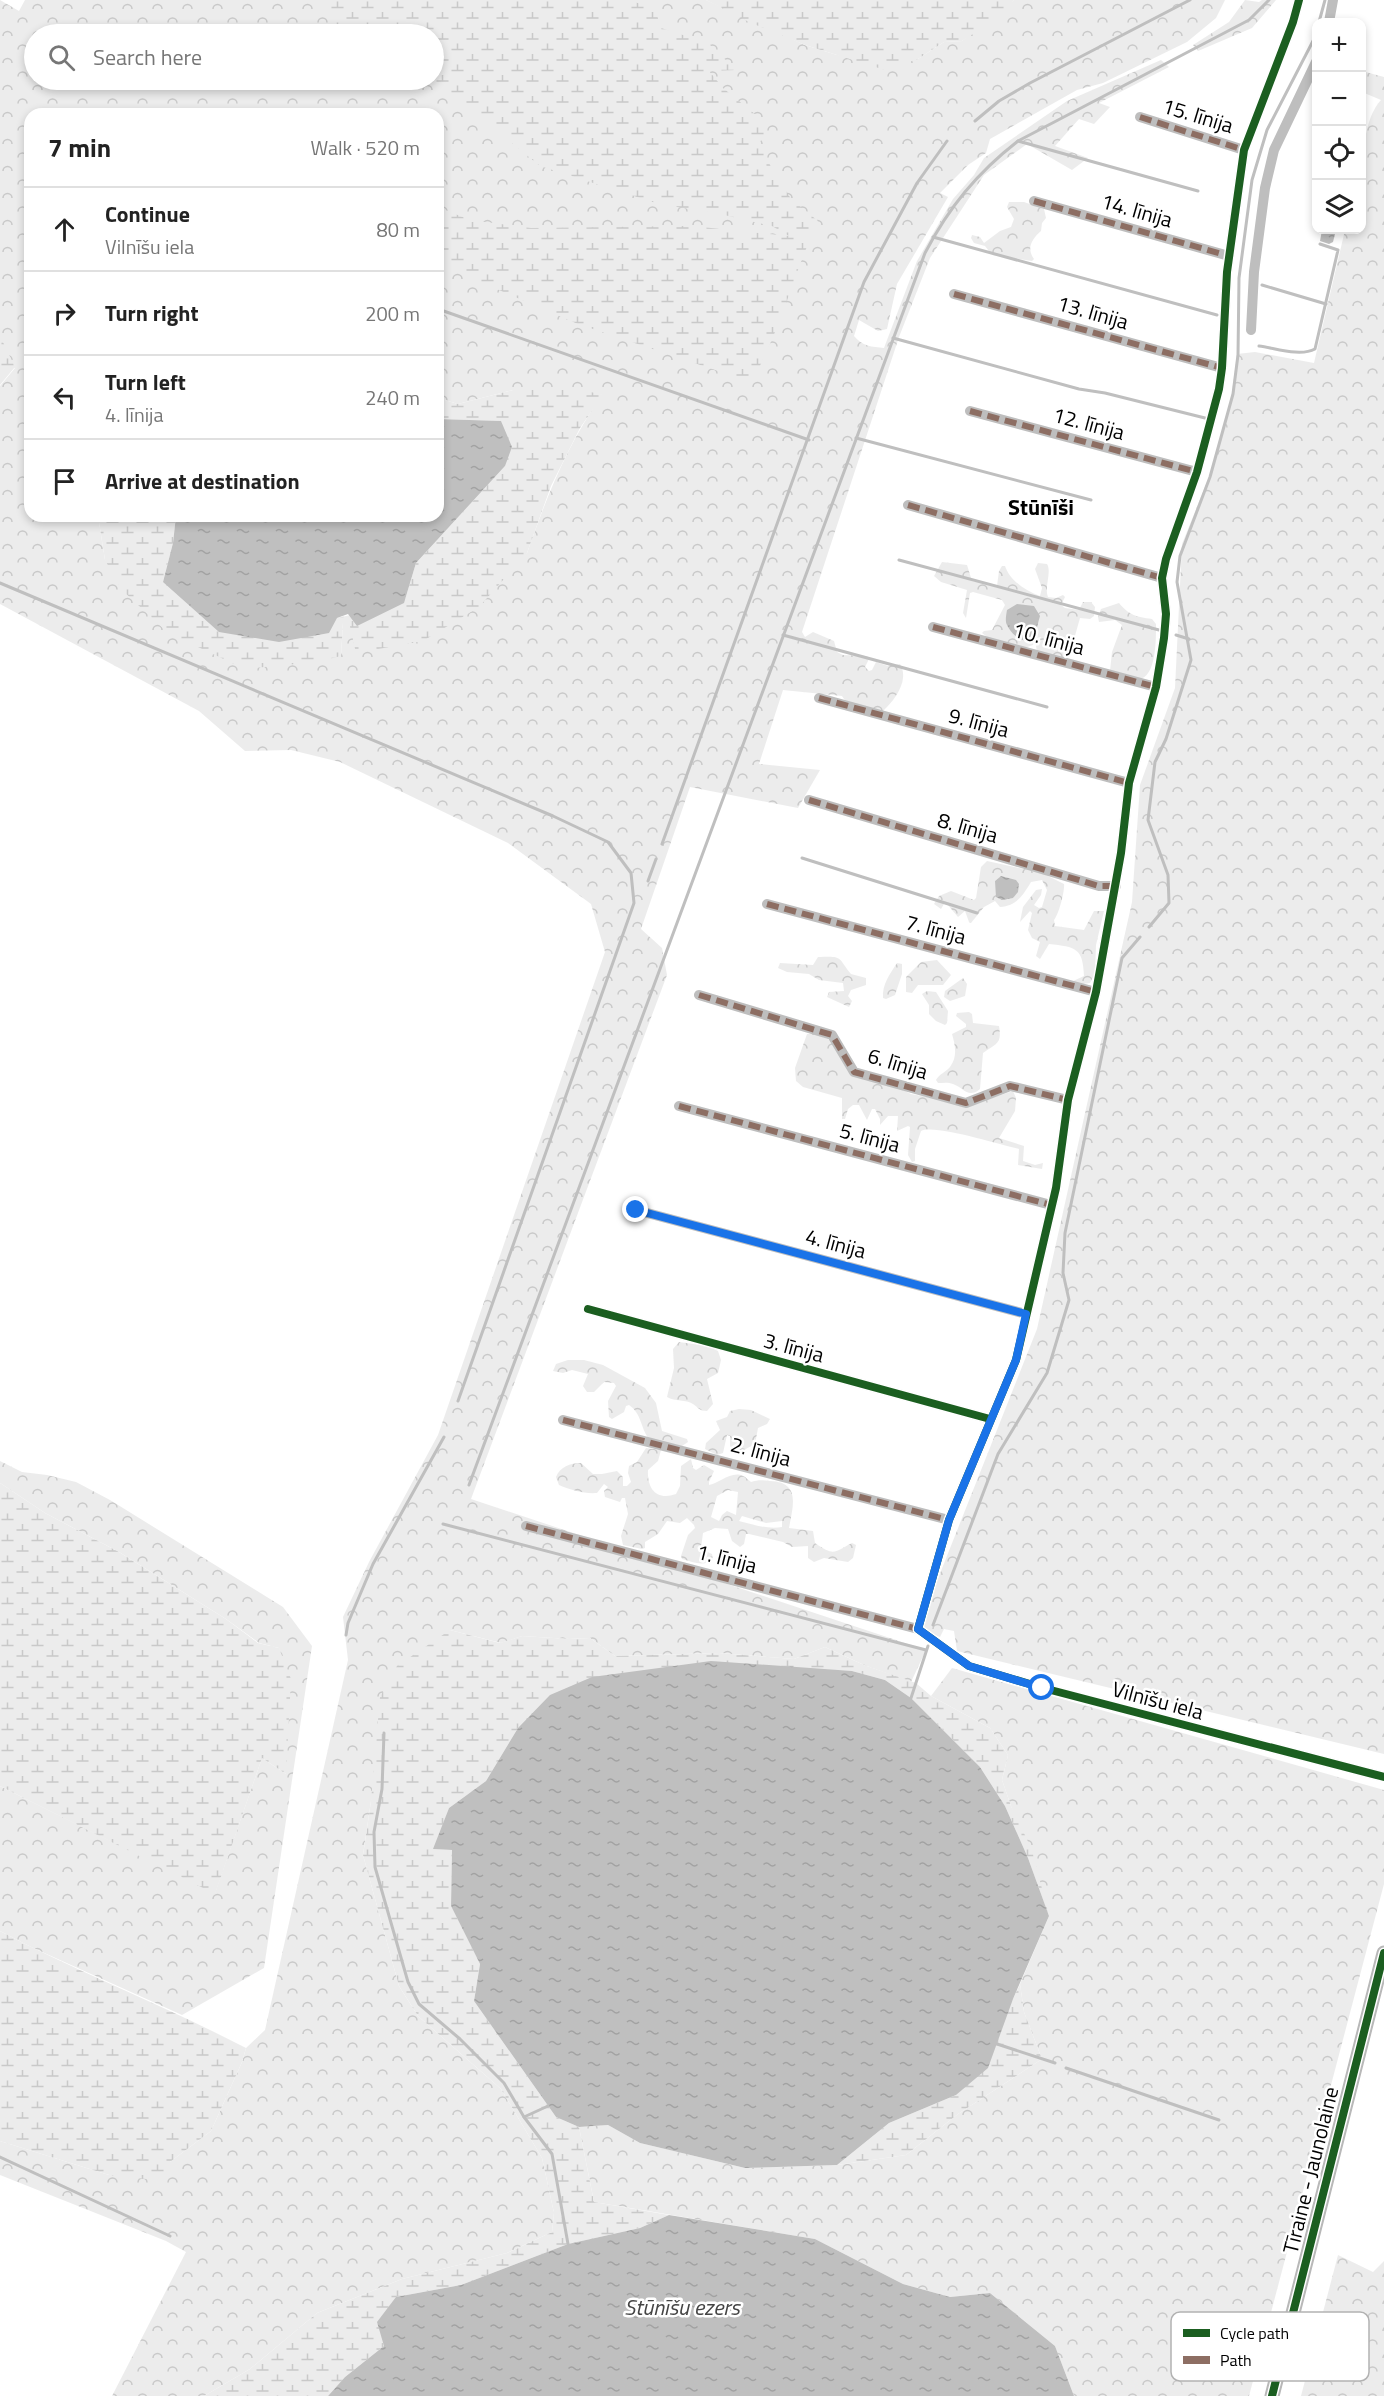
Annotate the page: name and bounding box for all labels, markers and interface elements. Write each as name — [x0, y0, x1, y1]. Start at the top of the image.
map controls — [1312, 18, 1366, 234]
button: + — [1312, 18, 1366, 72]
search box — [24, 24, 444, 90]
text: Search here — [93, 40, 202, 74]
icon: search — [45, 41, 78, 74]
button: − — [1312, 72, 1366, 126]
street label: 15. līnija — [1158, 89, 1238, 141]
button: locate — [1312, 126, 1366, 180]
text: 7 min — [48, 128, 111, 167]
text: Walk · 520 m — [311, 132, 420, 163]
button: layers — [1312, 180, 1366, 234]
street label: 14. līnija — [1097, 185, 1177, 236]
text: Continue — [105, 197, 190, 231]
icon: ahead — [48, 213, 81, 246]
text: 80 m — [376, 214, 420, 245]
text: Vilnīšu iela — [105, 231, 194, 262]
street label: 13. līnija — [1053, 287, 1133, 338]
text: Turn right — [105, 296, 199, 330]
icon: right — [48, 297, 81, 330]
text: 200 m — [365, 298, 420, 329]
text: Turn left — [105, 365, 186, 399]
icon: left — [48, 381, 81, 414]
text: 240 m — [365, 382, 420, 413]
street label: 12. līnija — [1050, 398, 1129, 448]
text: 4. līnija — [105, 399, 163, 430]
text: Arrive at destination — [105, 464, 300, 498]
icon: arrive — [48, 465, 81, 498]
district label: Stūnīši — [1008, 490, 1074, 524]
street label: 10. līnija — [1010, 613, 1089, 663]
street label: 9. līnija — [945, 699, 1013, 746]
street label: 8. līnija — [934, 803, 1002, 851]
street label: 7. līnija — [902, 906, 970, 953]
street label: 6. līnija — [864, 1039, 932, 1087]
street label: 5. līnija — [836, 1114, 904, 1161]
route end — [622, 1196, 648, 1222]
street label: 4. līnija — [802, 1220, 870, 1267]
street label: 3. līnija — [760, 1324, 828, 1371]
street label: 2. līnija — [727, 1428, 795, 1475]
street label: 1. līnija — [693, 1535, 761, 1581]
street label: Vilnīšu iela — [1109, 1672, 1208, 1728]
route start — [1028, 1674, 1054, 1700]
street label: Tīraine - Jaunolaine — [1274, 2083, 1346, 2257]
water label: Stūnīšu ezers — [624, 2290, 741, 2324]
legend — [1171, 2312, 1369, 2381]
text: Cycle path — [1220, 2321, 1289, 2345]
text: Path — [1220, 2348, 1252, 2372]

